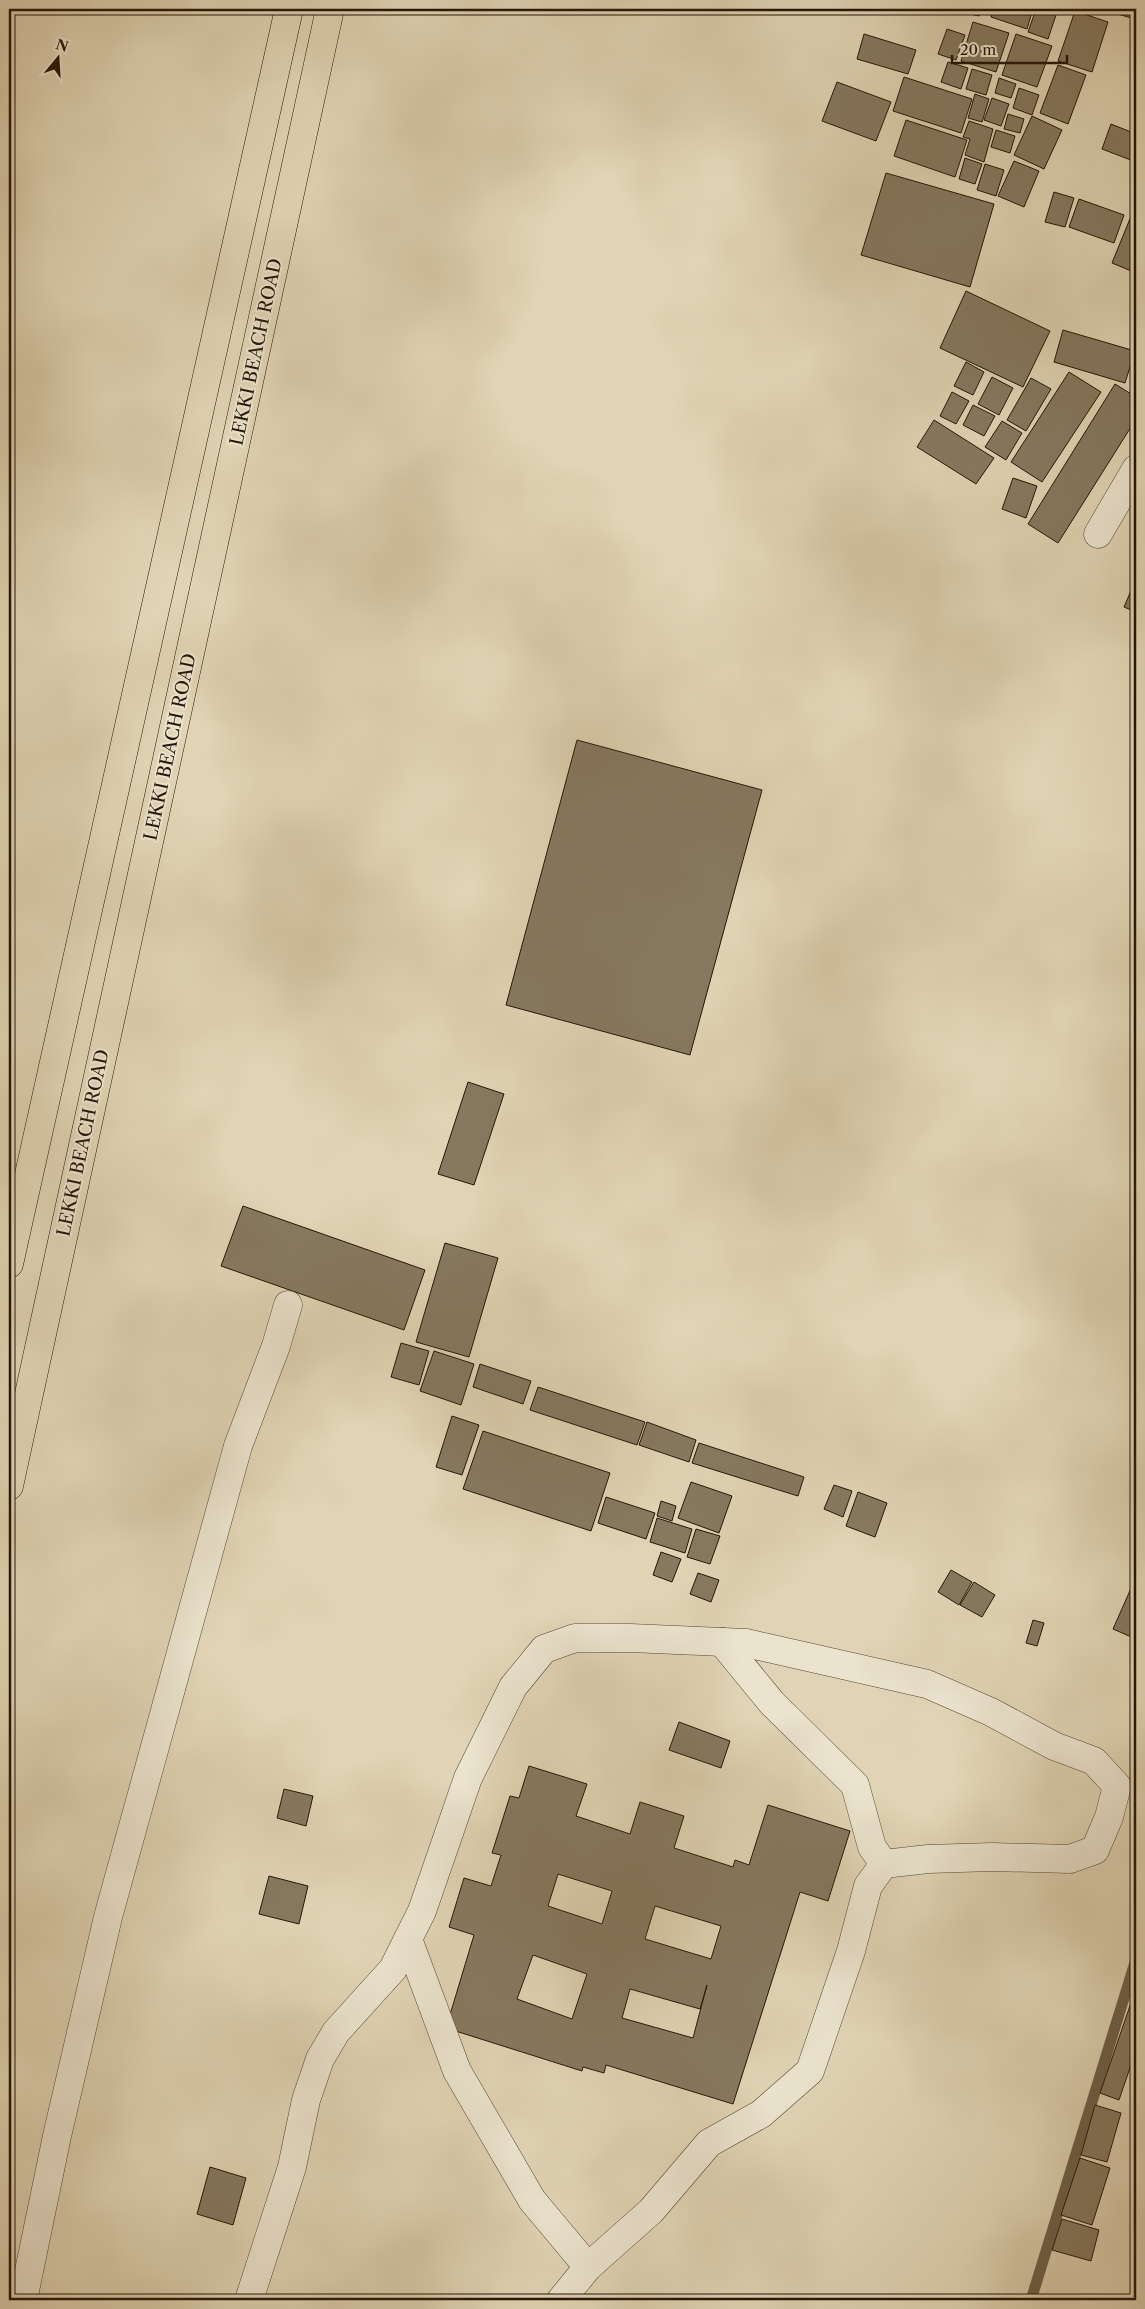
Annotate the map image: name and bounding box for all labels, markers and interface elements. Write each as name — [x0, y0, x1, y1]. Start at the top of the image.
north arrow — [32, 32, 82, 82]
scale bar — [952, 32, 1068, 64]
text: N — [53, 35, 71, 56]
text: 20 m — [960, 40, 996, 59]
street label: LEKKI BEACH ROAD — [225, 256, 287, 448]
street label: LEKKI BEACH ROAD — [139, 651, 201, 843]
street label: LEKKI BEACH ROAD — [52, 1047, 114, 1239]

